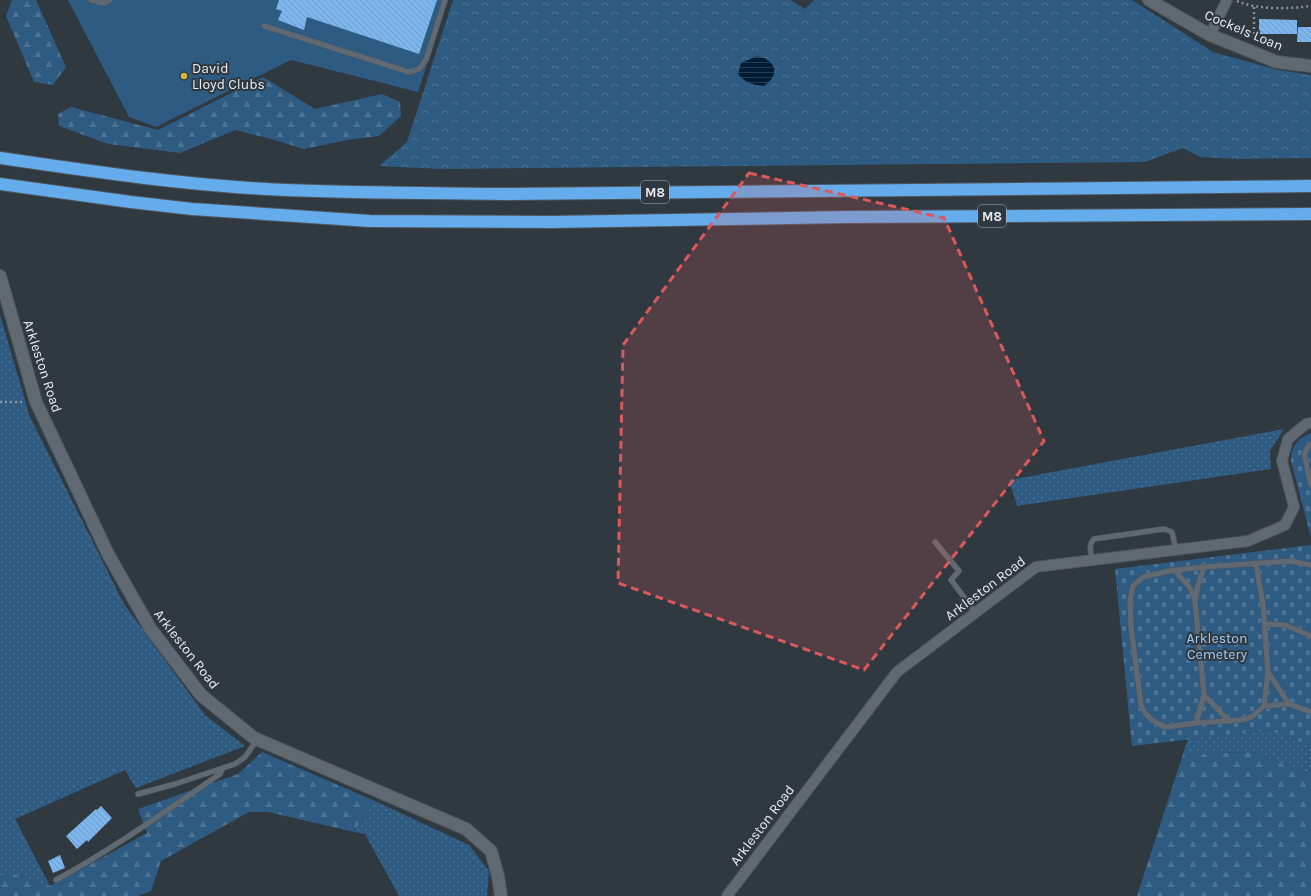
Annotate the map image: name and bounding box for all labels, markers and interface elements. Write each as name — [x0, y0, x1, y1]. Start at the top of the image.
street label: Cockels Loan — [1202, 6, 1286, 55]
place label: David Lloyd Clubs — [192, 60, 265, 93]
marker: David Lloyd Clubs — [179, 71, 189, 81]
road number: M8 — [641, 181, 669, 203]
road number: M8 — [978, 205, 1006, 227]
street label: Arkleston Road — [20, 318, 66, 415]
street label: Arkleston Road — [942, 553, 1029, 624]
street label: Arkleston Road — [150, 606, 223, 693]
park label: Arkleston Cemetery — [1187, 630, 1248, 663]
street label: Arkleston Road — [727, 782, 798, 869]

